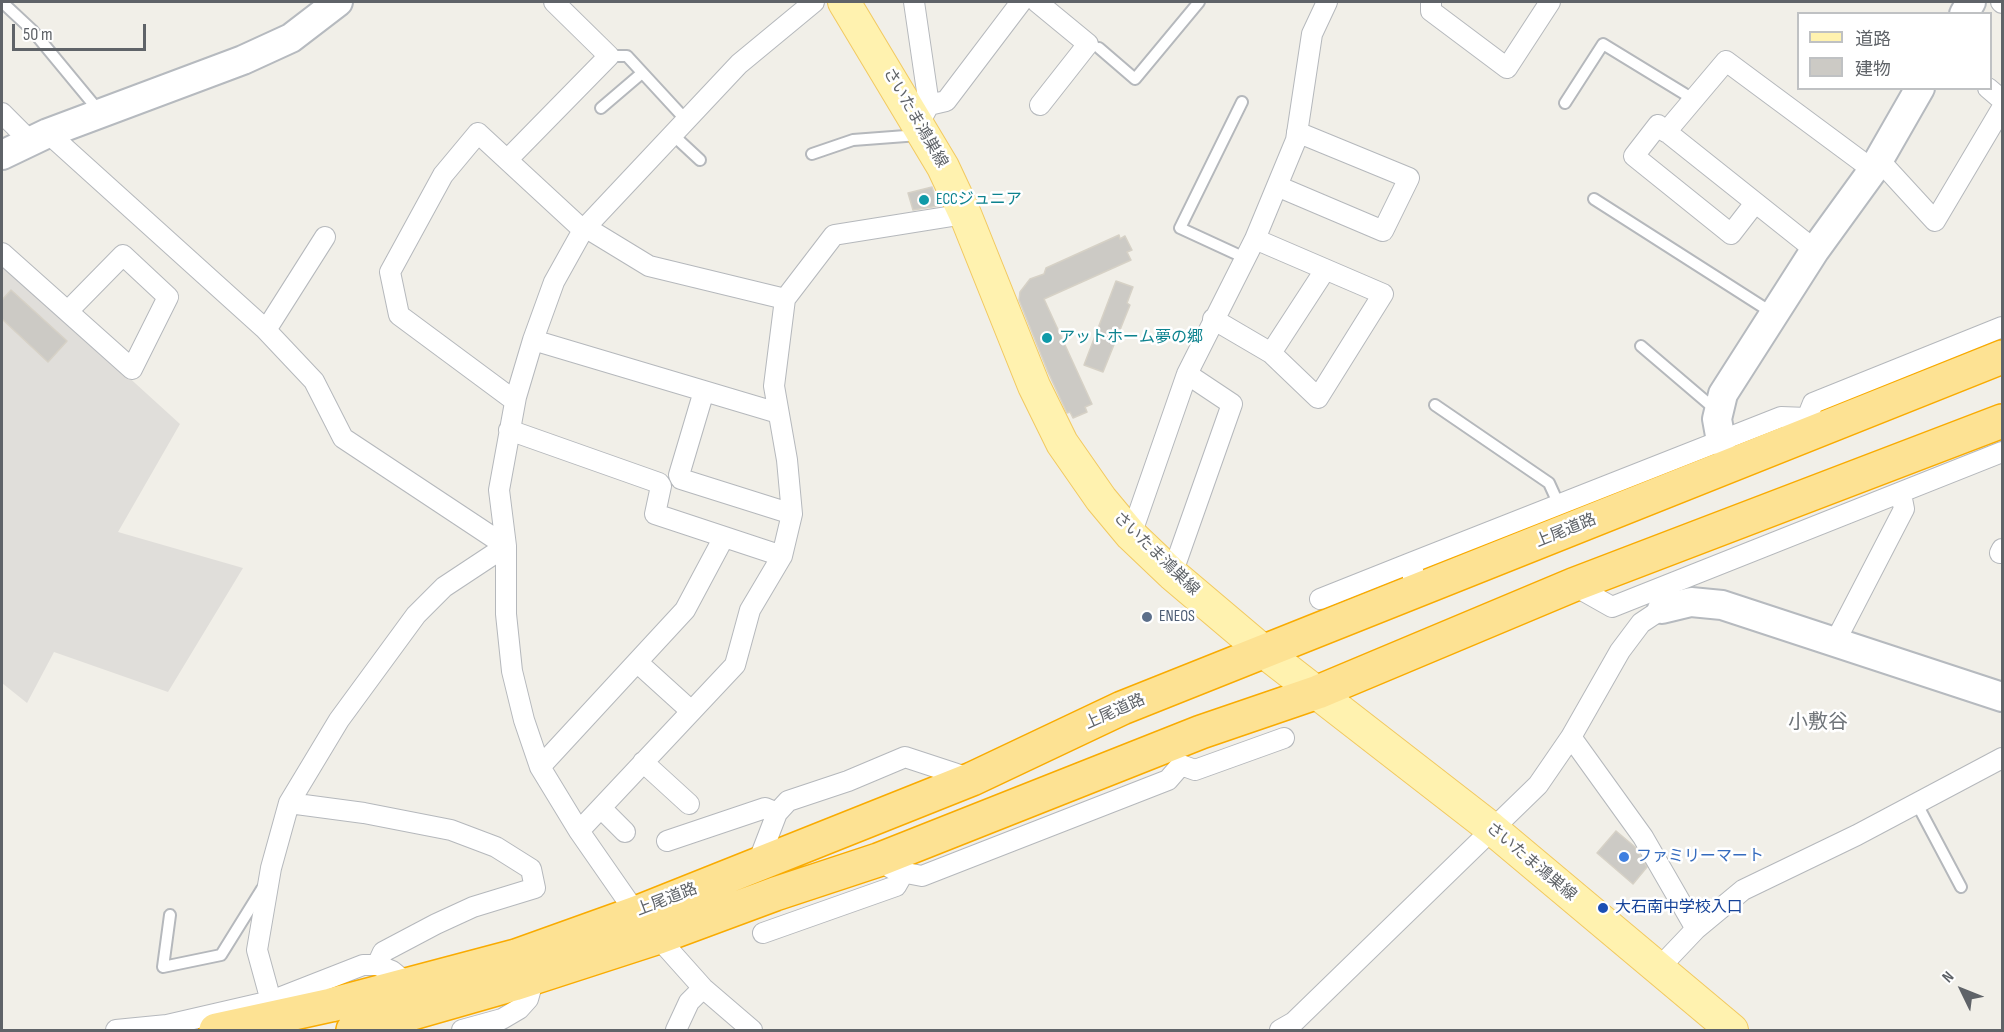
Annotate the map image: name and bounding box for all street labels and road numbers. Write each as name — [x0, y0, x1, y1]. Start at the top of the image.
street label: さいたま鴻巣線 — [879, 65, 951, 171]
street label: さいたま鴻巣線 — [1109, 508, 1203, 600]
street label: 上尾道路 — [1533, 510, 1599, 552]
street label: 上尾道路 — [1082, 690, 1148, 734]
street label: さいたま鴻巣線 — [1482, 819, 1580, 905]
street label: 上尾道路 — [634, 880, 700, 920]

